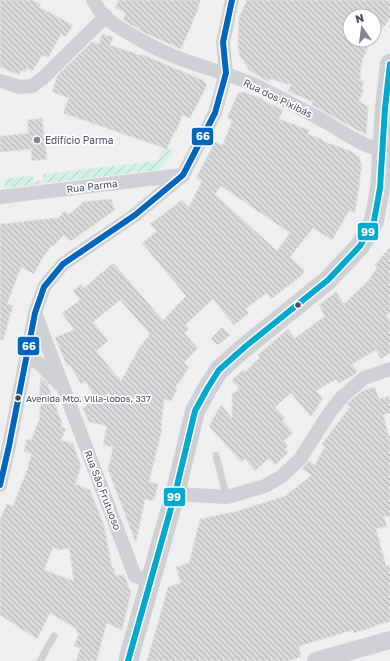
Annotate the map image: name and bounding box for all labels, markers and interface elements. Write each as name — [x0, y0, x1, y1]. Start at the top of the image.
north arrow — [342, 8, 382, 48]
text: N — [354, 10, 365, 25]
street label: Rua dos Pixibás — [242, 76, 314, 120]
line badge: 66 — [191, 127, 214, 146]
text: 66 — [196, 129, 210, 142]
place label: Edifício Parma — [45, 134, 113, 146]
marker: Edifício Parma — [32, 135, 42, 145]
street label: Rua Parma — [66, 177, 118, 195]
line badge: 99 — [357, 222, 379, 241]
text: 99 — [361, 225, 375, 238]
unlabelled marker — [293, 300, 303, 310]
line badge: 66 — [17, 336, 40, 356]
text: 66 — [22, 339, 36, 352]
marker: Avenida Mto. Villa-lobos, 337 — [13, 393, 23, 403]
place label: Avenida Mto. Villa-lobos, 337 — [26, 393, 151, 404]
street label: Rua São Frutuoso — [82, 448, 124, 532]
line badge: 99 — [163, 487, 186, 507]
text: 99 — [167, 490, 181, 503]

